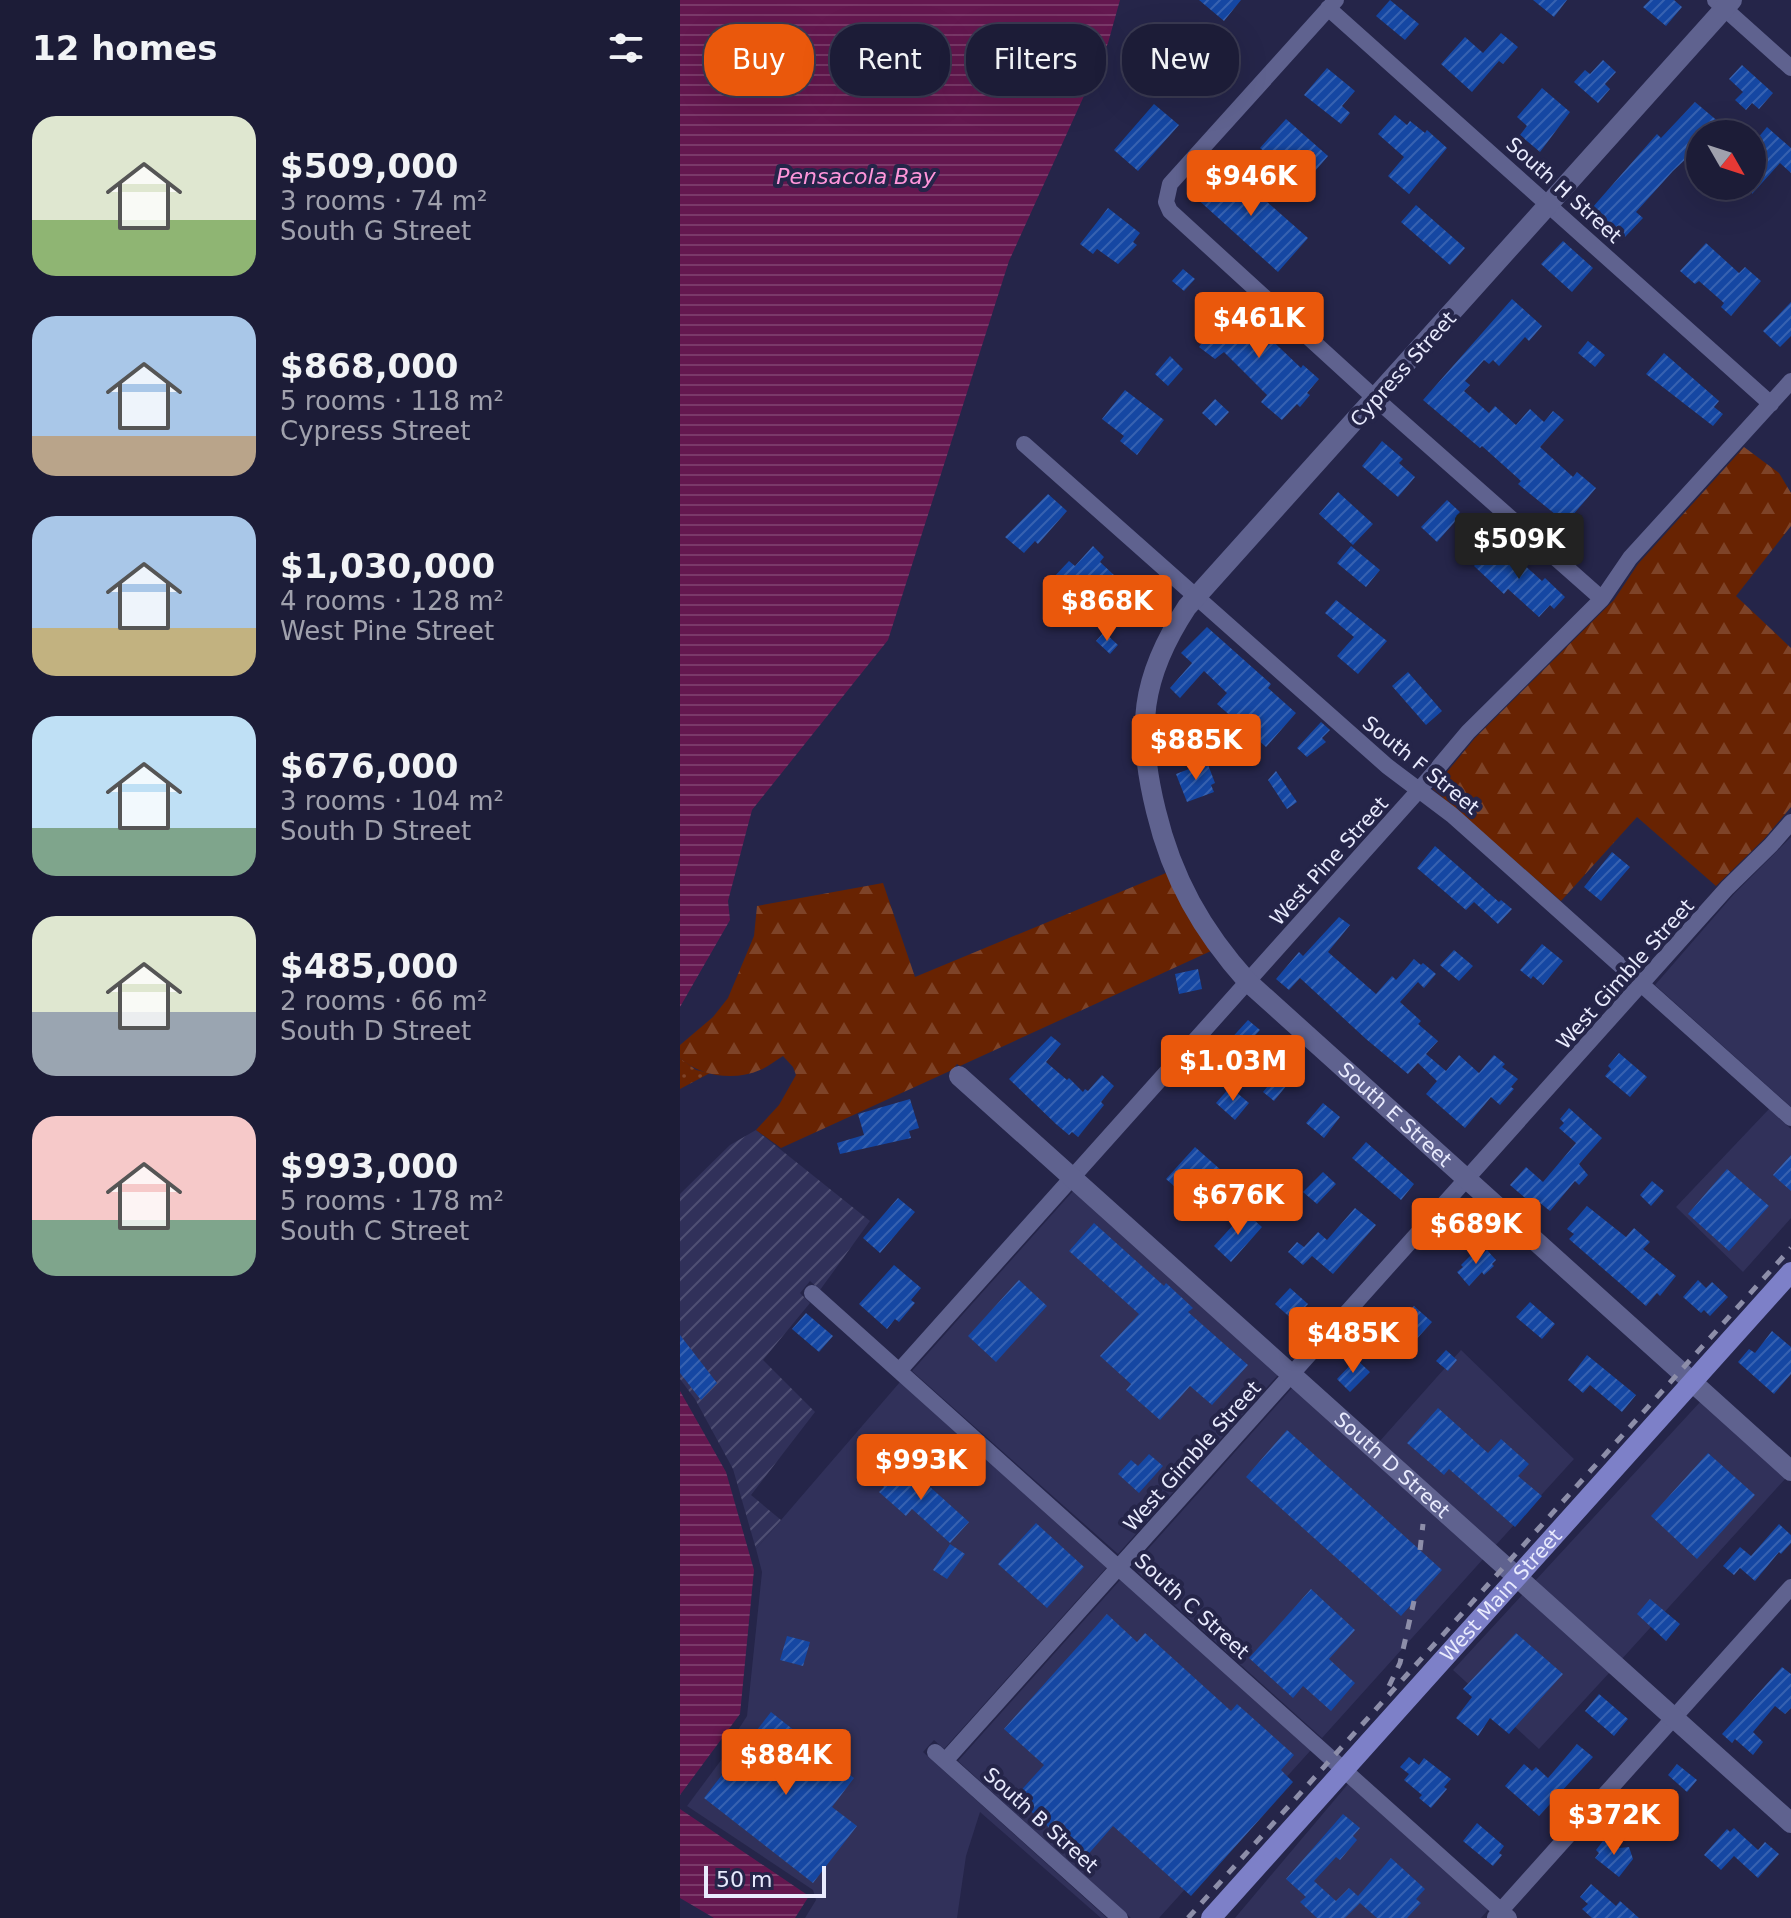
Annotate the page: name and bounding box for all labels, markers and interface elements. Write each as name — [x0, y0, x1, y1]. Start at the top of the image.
chip: Buy — [704, 24, 814, 96]
chip: Rent — [830, 24, 950, 96]
chip: Filters — [966, 24, 1106, 96]
chip: New — [1122, 24, 1239, 96]
icon: filters — [604, 26, 648, 70]
text: 12 homes — [32, 28, 217, 68]
north arrow — [1686, 120, 1766, 200]
map controls — [1686, 120, 1766, 200]
street label: South H Street — [1501, 132, 1627, 248]
text: $509,000 — [280, 146, 459, 186]
icon: home — [96, 148, 192, 244]
pin: $946K — [1195, 150, 1307, 218]
text: $946K — [1205, 161, 1297, 191]
water label: Pensacola Bay — [776, 164, 937, 189]
text: 3 rooms · 74 m² — [280, 186, 488, 216]
text: South G Street — [280, 216, 471, 246]
pin: $461K — [1203, 292, 1315, 360]
text: $461K — [1213, 303, 1305, 333]
street label: Cypress Street — [1345, 306, 1461, 431]
text: $868,000 — [280, 346, 459, 386]
icon: home — [96, 348, 192, 444]
text: 5 rooms · 118 m² — [280, 386, 504, 416]
text: Cypress Street — [280, 416, 471, 446]
pin: $509K — [1463, 513, 1575, 581]
text: $509K — [1473, 524, 1565, 554]
text: $1,030,000 — [280, 546, 495, 586]
icon: home — [96, 548, 192, 644]
pin: $868K — [1051, 575, 1163, 643]
text: 4 rooms · 128 m² — [280, 586, 504, 616]
text: $868K — [1061, 586, 1153, 616]
text: West Pine Street — [280, 616, 494, 646]
street label: South F Street — [1358, 711, 1484, 819]
pin: $885K — [1140, 714, 1252, 782]
text: $885K — [1150, 725, 1242, 755]
text: $676,000 — [280, 746, 459, 786]
icon: home — [96, 748, 192, 844]
text: 3 rooms · 104 m² — [280, 786, 504, 816]
street label: West Pine Street — [1265, 792, 1393, 930]
text: South D Street — [280, 816, 471, 846]
street label: West Gimble Street — [1551, 894, 1699, 1054]
text: $485,000 — [280, 946, 459, 986]
icon: home — [96, 948, 192, 1044]
text: 2 rooms · 66 m² — [280, 986, 488, 1016]
text: South D Street — [280, 1016, 471, 1046]
pin: $1.03M — [1168, 1035, 1298, 1103]
text: $1.03M — [1179, 1046, 1287, 1076]
street label: South E Street — [1333, 1057, 1457, 1172]
text: $993,000 — [280, 1146, 459, 1186]
icon: home — [96, 1148, 192, 1244]
pin: $676K — [1182, 1169, 1294, 1237]
text: $676K — [1192, 1180, 1284, 1210]
text: 5 rooms · 178 m² — [280, 1186, 504, 1216]
pin: $689K — [1420, 1198, 1532, 1266]
text: $689K — [1430, 1209, 1522, 1239]
text: South C Street — [280, 1216, 469, 1246]
pin: $485K — [1297, 1307, 1409, 1375]
text: $485K — [1307, 1318, 1399, 1348]
street label: West Gimble Street — [1118, 1376, 1266, 1536]
street label: South D Street — [1329, 1407, 1455, 1523]
pin: $993K — [865, 1434, 977, 1502]
text: $993K — [875, 1445, 967, 1475]
street label: West Main Street — [1435, 1523, 1567, 1667]
street label: South C Street — [1130, 1548, 1254, 1664]
pin: $884K — [730, 1729, 842, 1797]
text: $884K — [740, 1740, 832, 1770]
street label: South B Street — [979, 1762, 1103, 1878]
pin: $372K — [1558, 1789, 1670, 1857]
text: $372K — [1568, 1800, 1660, 1830]
scale bar — [704, 1862, 826, 1898]
text: 50 m — [716, 1867, 772, 1892]

